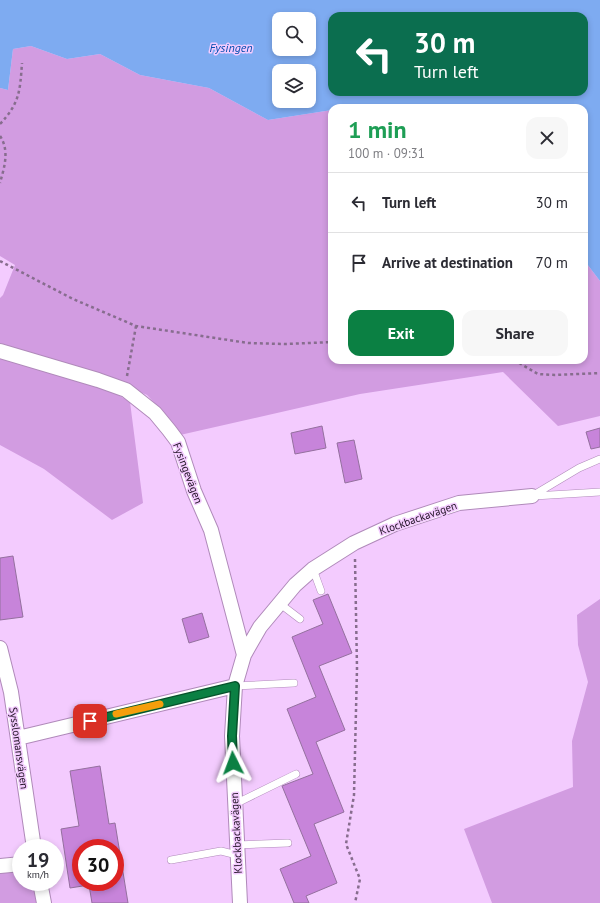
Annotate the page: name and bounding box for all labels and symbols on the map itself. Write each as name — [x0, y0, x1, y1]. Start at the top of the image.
water label: Fysingen — [209, 40, 253, 55]
street label: Fysingevägen — [170, 441, 206, 505]
street label: Klockbackavägen — [377, 498, 459, 538]
pin — [73, 704, 107, 738]
street label: Sysslomansvägen — [6, 706, 32, 790]
position arrow — [212, 742, 254, 784]
street label: Klockbackavägen — [227, 792, 245, 874]
speed limit sign: 30 — [72, 839, 124, 891]

